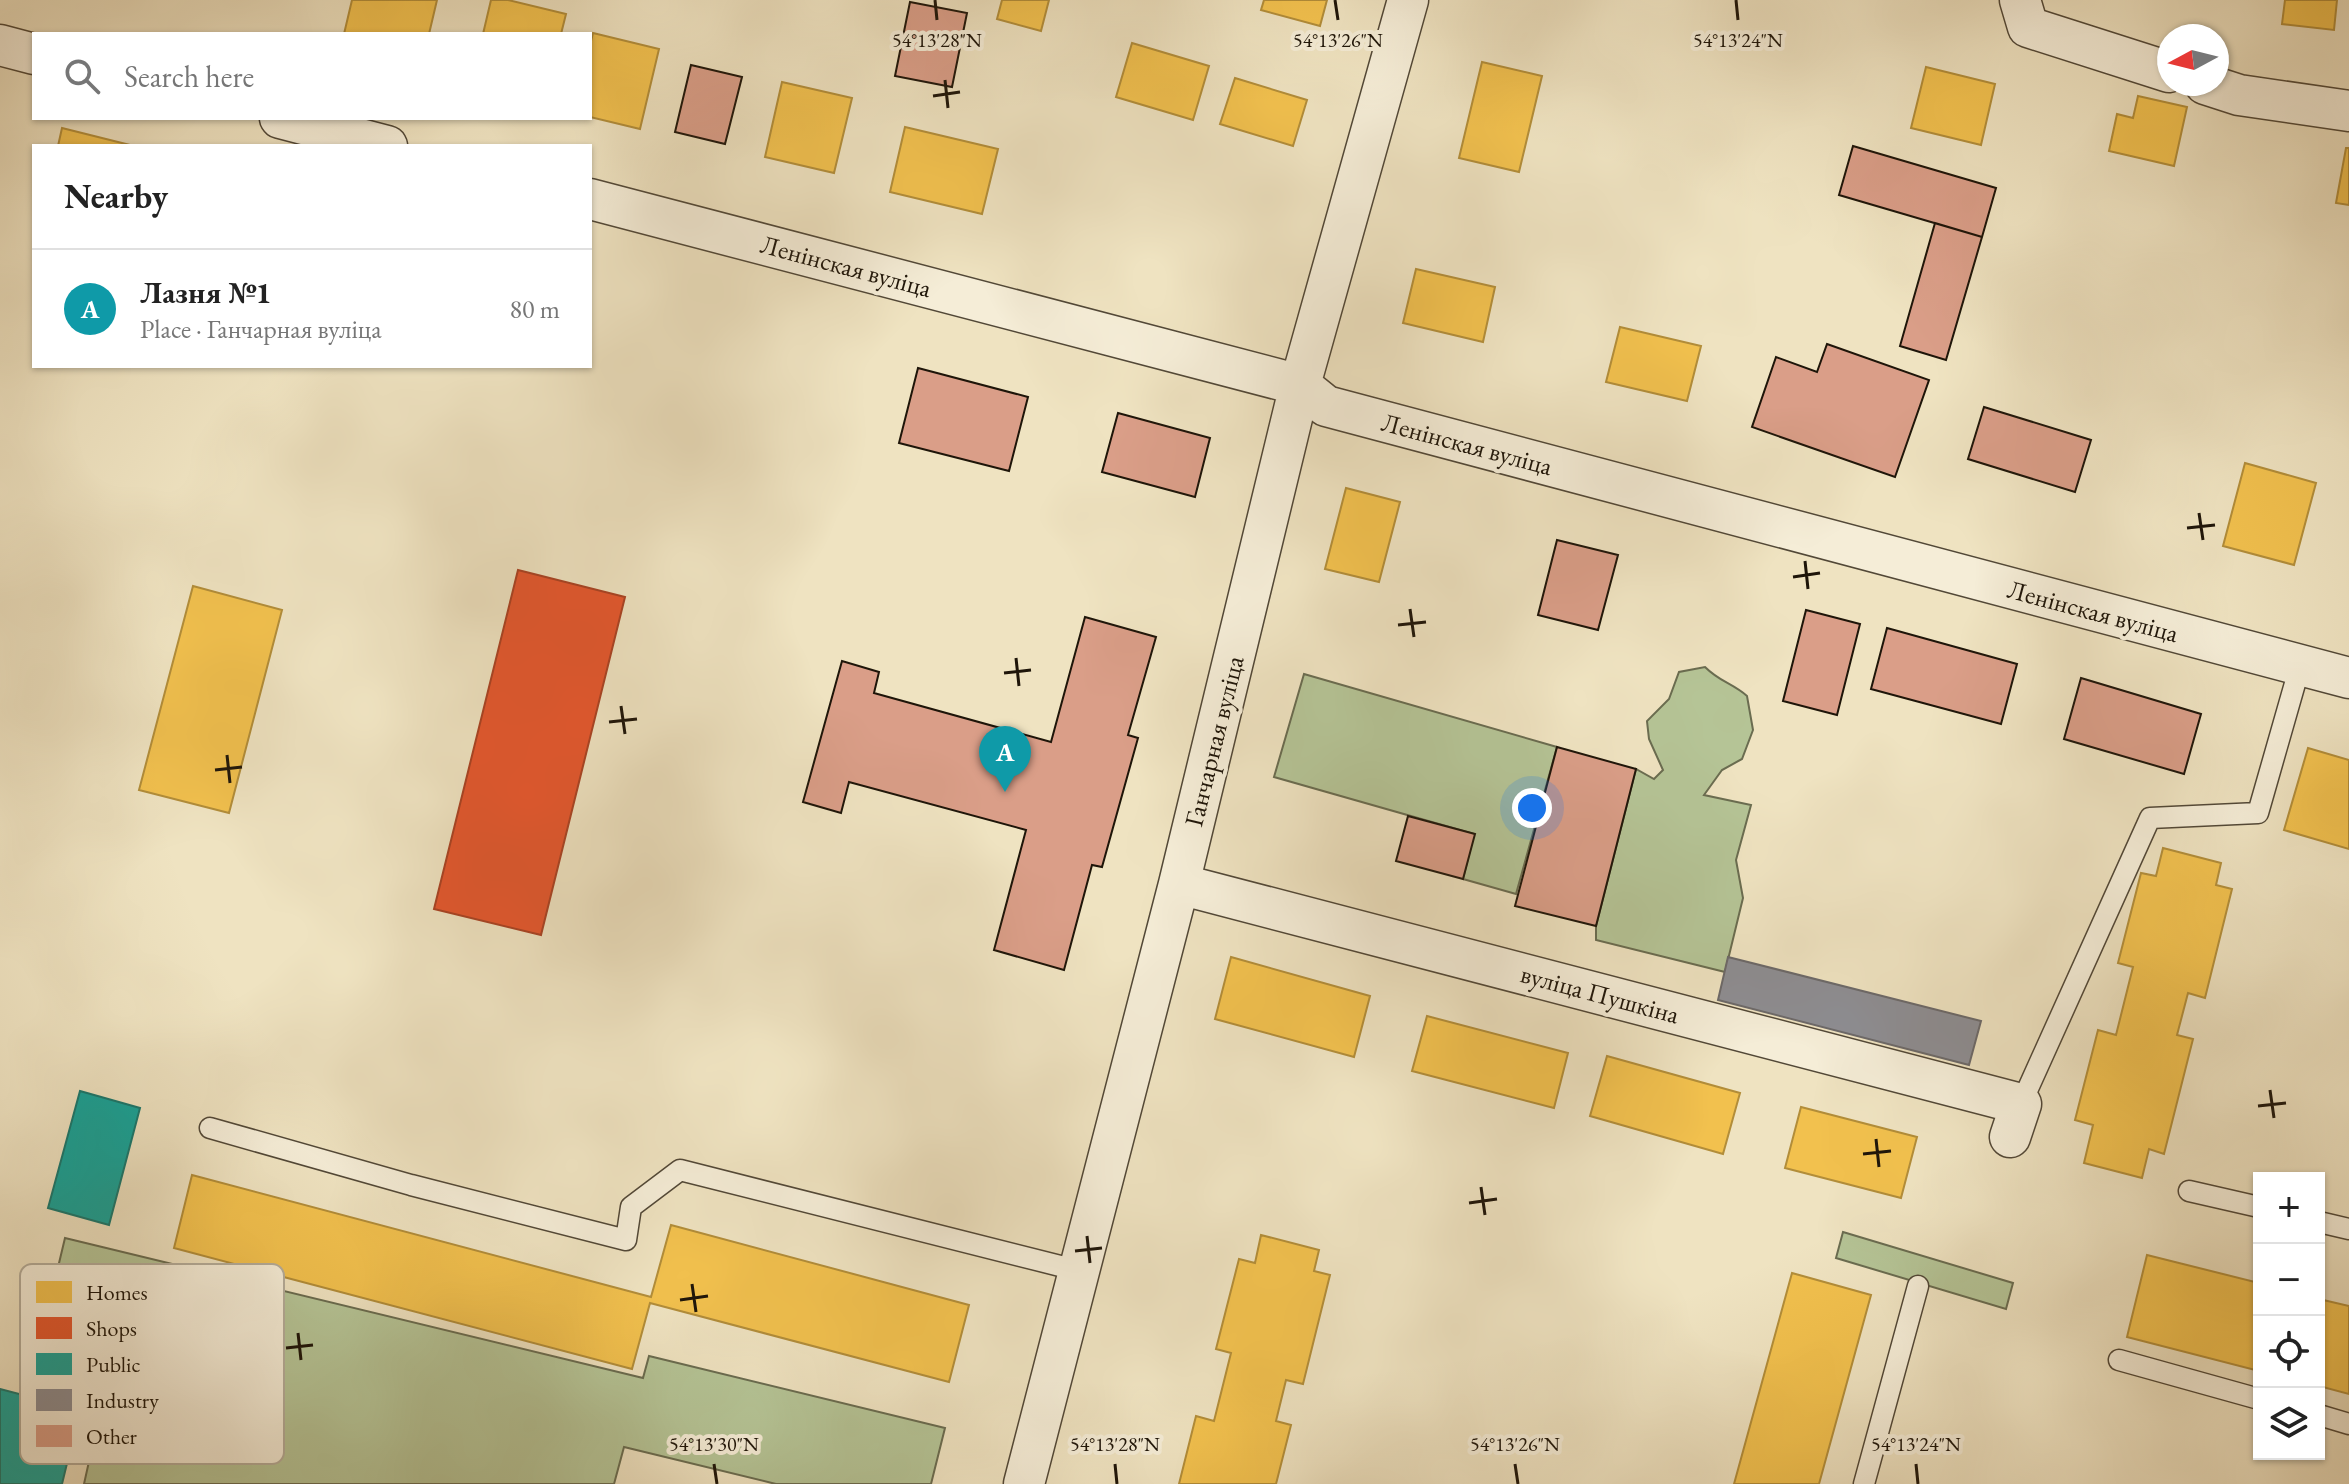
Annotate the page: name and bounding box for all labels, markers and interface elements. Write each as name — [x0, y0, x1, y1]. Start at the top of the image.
north arrow — [2157, 24, 2229, 96]
text: 54°13'28"N — [892, 27, 982, 53]
text: 54°13'26"N — [1293, 27, 1383, 53]
text: 54°13'24"N — [1693, 27, 1783, 53]
search box — [32, 32, 592, 120]
icon: search — [60, 54, 104, 98]
text: Search here — [124, 57, 254, 96]
text: Nearby — [64, 174, 168, 218]
street label: Ленінская вуліца — [757, 227, 936, 305]
text: Лазня №1 — [140, 273, 271, 312]
text: A — [81, 292, 99, 326]
text: 80 m — [510, 292, 560, 326]
text: Place · Ганчарная вуліца — [140, 312, 382, 346]
street label: Ленінская вуліца — [1378, 405, 1557, 483]
street label: Ленінская вуліца — [2004, 572, 2183, 650]
street label: Ганчарная вуліца — [1176, 652, 1252, 830]
pin: A — [979, 726, 1031, 792]
your location — [1512, 788, 1552, 828]
street label: вуліца Пушкіна — [1517, 957, 1684, 1032]
map controls — [2253, 1172, 2325, 1460]
button: + — [2253, 1172, 2325, 1244]
button: − — [2253, 1244, 2325, 1316]
legend — [20, 1264, 284, 1464]
text: Homes — [86, 1278, 148, 1307]
text: Shops — [86, 1314, 137, 1343]
button: locate — [2253, 1316, 2325, 1388]
text: Public — [86, 1350, 140, 1379]
text: Industry — [86, 1386, 159, 1415]
button: layers — [2253, 1388, 2325, 1460]
text: Other — [86, 1422, 138, 1451]
text: 54°13'30"N — [669, 1431, 759, 1457]
text: 54°13'28"N — [1070, 1431, 1160, 1457]
text: 54°13'26"N — [1470, 1431, 1560, 1457]
text: 54°13'24"N — [1871, 1431, 1961, 1457]

